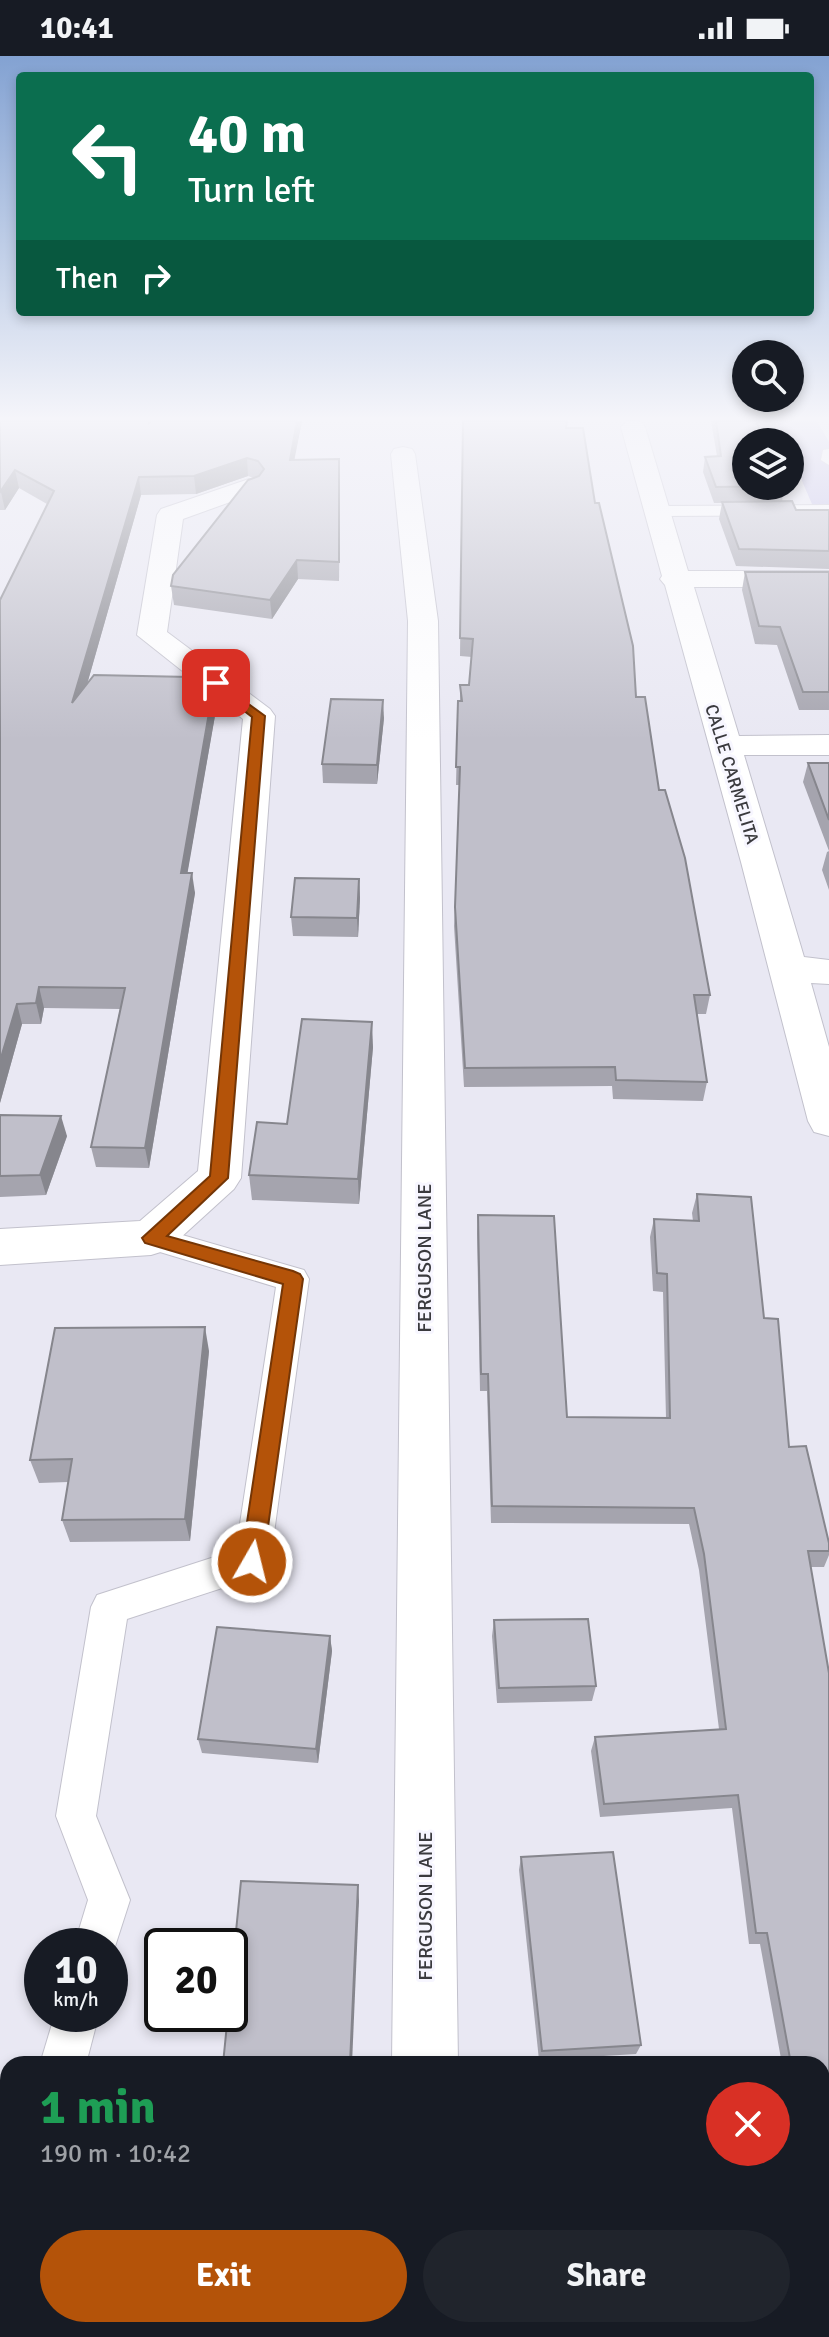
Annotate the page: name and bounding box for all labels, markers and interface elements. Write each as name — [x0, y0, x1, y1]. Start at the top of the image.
text: 10:41 — [40, 10, 114, 47]
text: 40 m — [188, 99, 306, 168]
icon: left — [56, 104, 160, 208]
text: Turn left — [188, 168, 315, 213]
icon: right — [134, 256, 178, 300]
text: Then — [56, 260, 118, 297]
map controls — [732, 340, 804, 500]
button: search — [732, 340, 804, 412]
button: layers — [732, 428, 804, 500]
pin — [182, 649, 250, 717]
icon: arrive — [194, 661, 238, 705]
street label: CALLE CARMELITA — [700, 701, 764, 847]
street label: FERGUSON LANE — [412, 1183, 437, 1333]
position arrow — [210, 1520, 294, 1604]
street label: FERGUSON LANE — [413, 1831, 438, 1981]
speed limit sign: 20 — [144, 1928, 248, 2032]
text: 10 — [54, 1945, 98, 1995]
text: km/h — [53, 1987, 99, 2012]
text: 1 min — [40, 2078, 156, 2137]
button: close — [706, 2082, 790, 2166]
text: 190 m · 10:42 — [40, 2138, 191, 2170]
button: Exit — [40, 2230, 407, 2322]
button: Share — [423, 2230, 790, 2322]

